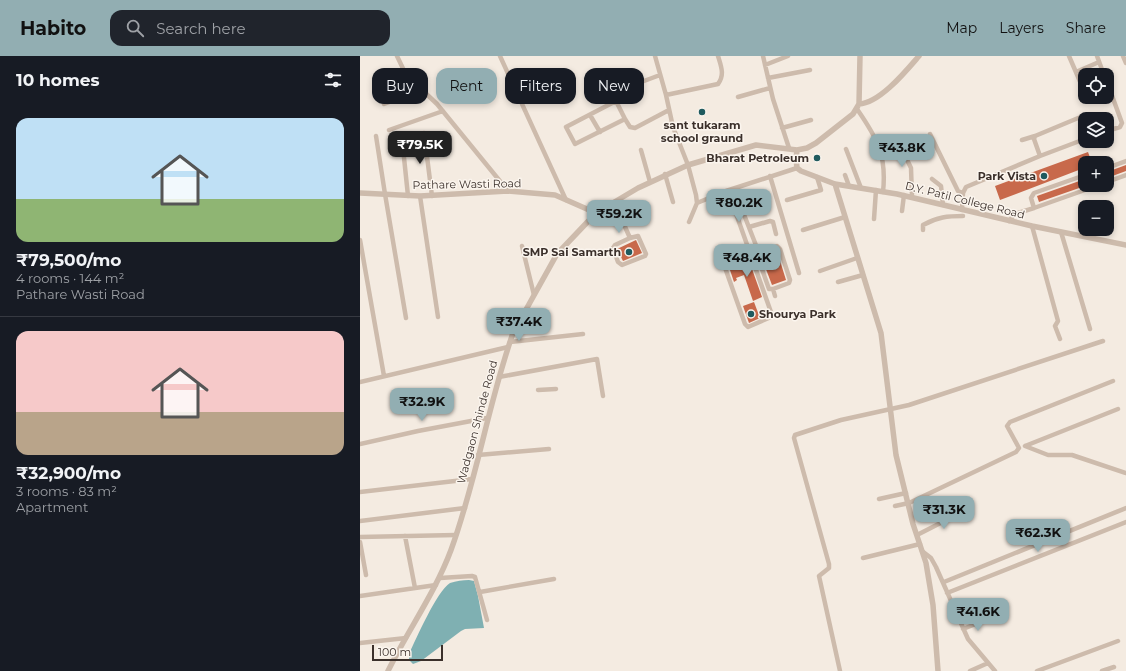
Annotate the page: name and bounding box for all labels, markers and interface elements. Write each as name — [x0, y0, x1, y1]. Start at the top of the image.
search box — [110, 10, 390, 46]
text: Habito — [20, 17, 86, 40]
icon: search — [124, 17, 146, 39]
text: Search here — [156, 19, 246, 38]
text: Map — [946, 19, 977, 37]
text: Layers — [999, 19, 1044, 37]
text: Share — [1066, 19, 1106, 37]
chip: Buy — [372, 68, 428, 104]
chip: Rent — [436, 68, 497, 104]
chip: Filters — [505, 68, 576, 104]
chip: New — [584, 68, 644, 104]
map controls — [1078, 68, 1114, 236]
button: locate — [1078, 68, 1114, 104]
icon: filters — [322, 69, 344, 91]
text: 10 homes — [16, 70, 100, 90]
marker: sant tukaram school graund — [697, 107, 707, 117]
button: layers — [1078, 112, 1114, 148]
place label: sant tukaram school graund — [661, 118, 743, 145]
pin: ₹79.5K — [387, 131, 453, 165]
pin: ₹43.8K — [869, 134, 935, 168]
text: ₹79.5K — [397, 136, 443, 152]
text: ₹43.8K — [878, 139, 926, 155]
icon: home — [144, 144, 216, 216]
place label: Bharat Petroleum — [706, 151, 809, 165]
marker: Bharat Petroleum — [812, 153, 822, 163]
button: + — [1078, 156, 1114, 192]
place label: Park Vista — [978, 169, 1036, 183]
marker: Park Vista — [1039, 171, 1049, 181]
street label: Pathare Wasti Road — [412, 176, 522, 192]
street label: D.Y. Patil College Road — [904, 178, 1026, 222]
pin: ₹80.2K — [706, 189, 772, 223]
text: ₹80.2K — [715, 194, 763, 210]
pin: ₹59.2K — [586, 200, 652, 234]
button: − — [1078, 200, 1114, 236]
text: ₹59.2K — [596, 205, 642, 221]
pin: ₹48.4K — [714, 244, 780, 278]
place label: SMP Sai Samarth — [523, 245, 621, 259]
marker: SMP Sai Samarth — [624, 247, 634, 257]
text: ₹48.4K — [723, 249, 771, 265]
text: ₹79,500/mo — [16, 250, 121, 270]
text: 4 rooms · 144 m² — [16, 270, 124, 286]
text: Pathare Wasti Road — [16, 286, 145, 302]
place label: Shourya Park — [759, 307, 837, 321]
pin: ₹37.4K — [486, 308, 552, 342]
marker: Shourya Park — [746, 309, 756, 319]
text: ₹37.4K — [496, 313, 542, 329]
icon: home — [144, 357, 216, 429]
street label: Wadgaon Shinde Road — [454, 359, 500, 485]
pin: ₹32.9K — [389, 388, 455, 422]
text: ₹32.9K — [399, 393, 445, 409]
text: ₹32,900/mo — [16, 463, 121, 483]
text: 3 rooms · 83 m² — [16, 483, 117, 499]
pin: ₹31.3K — [911, 496, 977, 530]
text: Apartment — [16, 499, 88, 515]
text: ₹31.3K — [922, 501, 966, 517]
pin: ₹62.3K — [1005, 519, 1071, 553]
text: ₹62.3K — [1015, 524, 1061, 540]
pin: ₹41.6K — [945, 598, 1011, 632]
text: ₹41.6K — [956, 603, 1000, 619]
scale bar — [372, 643, 443, 662]
text: 100 m — [378, 645, 411, 659]

